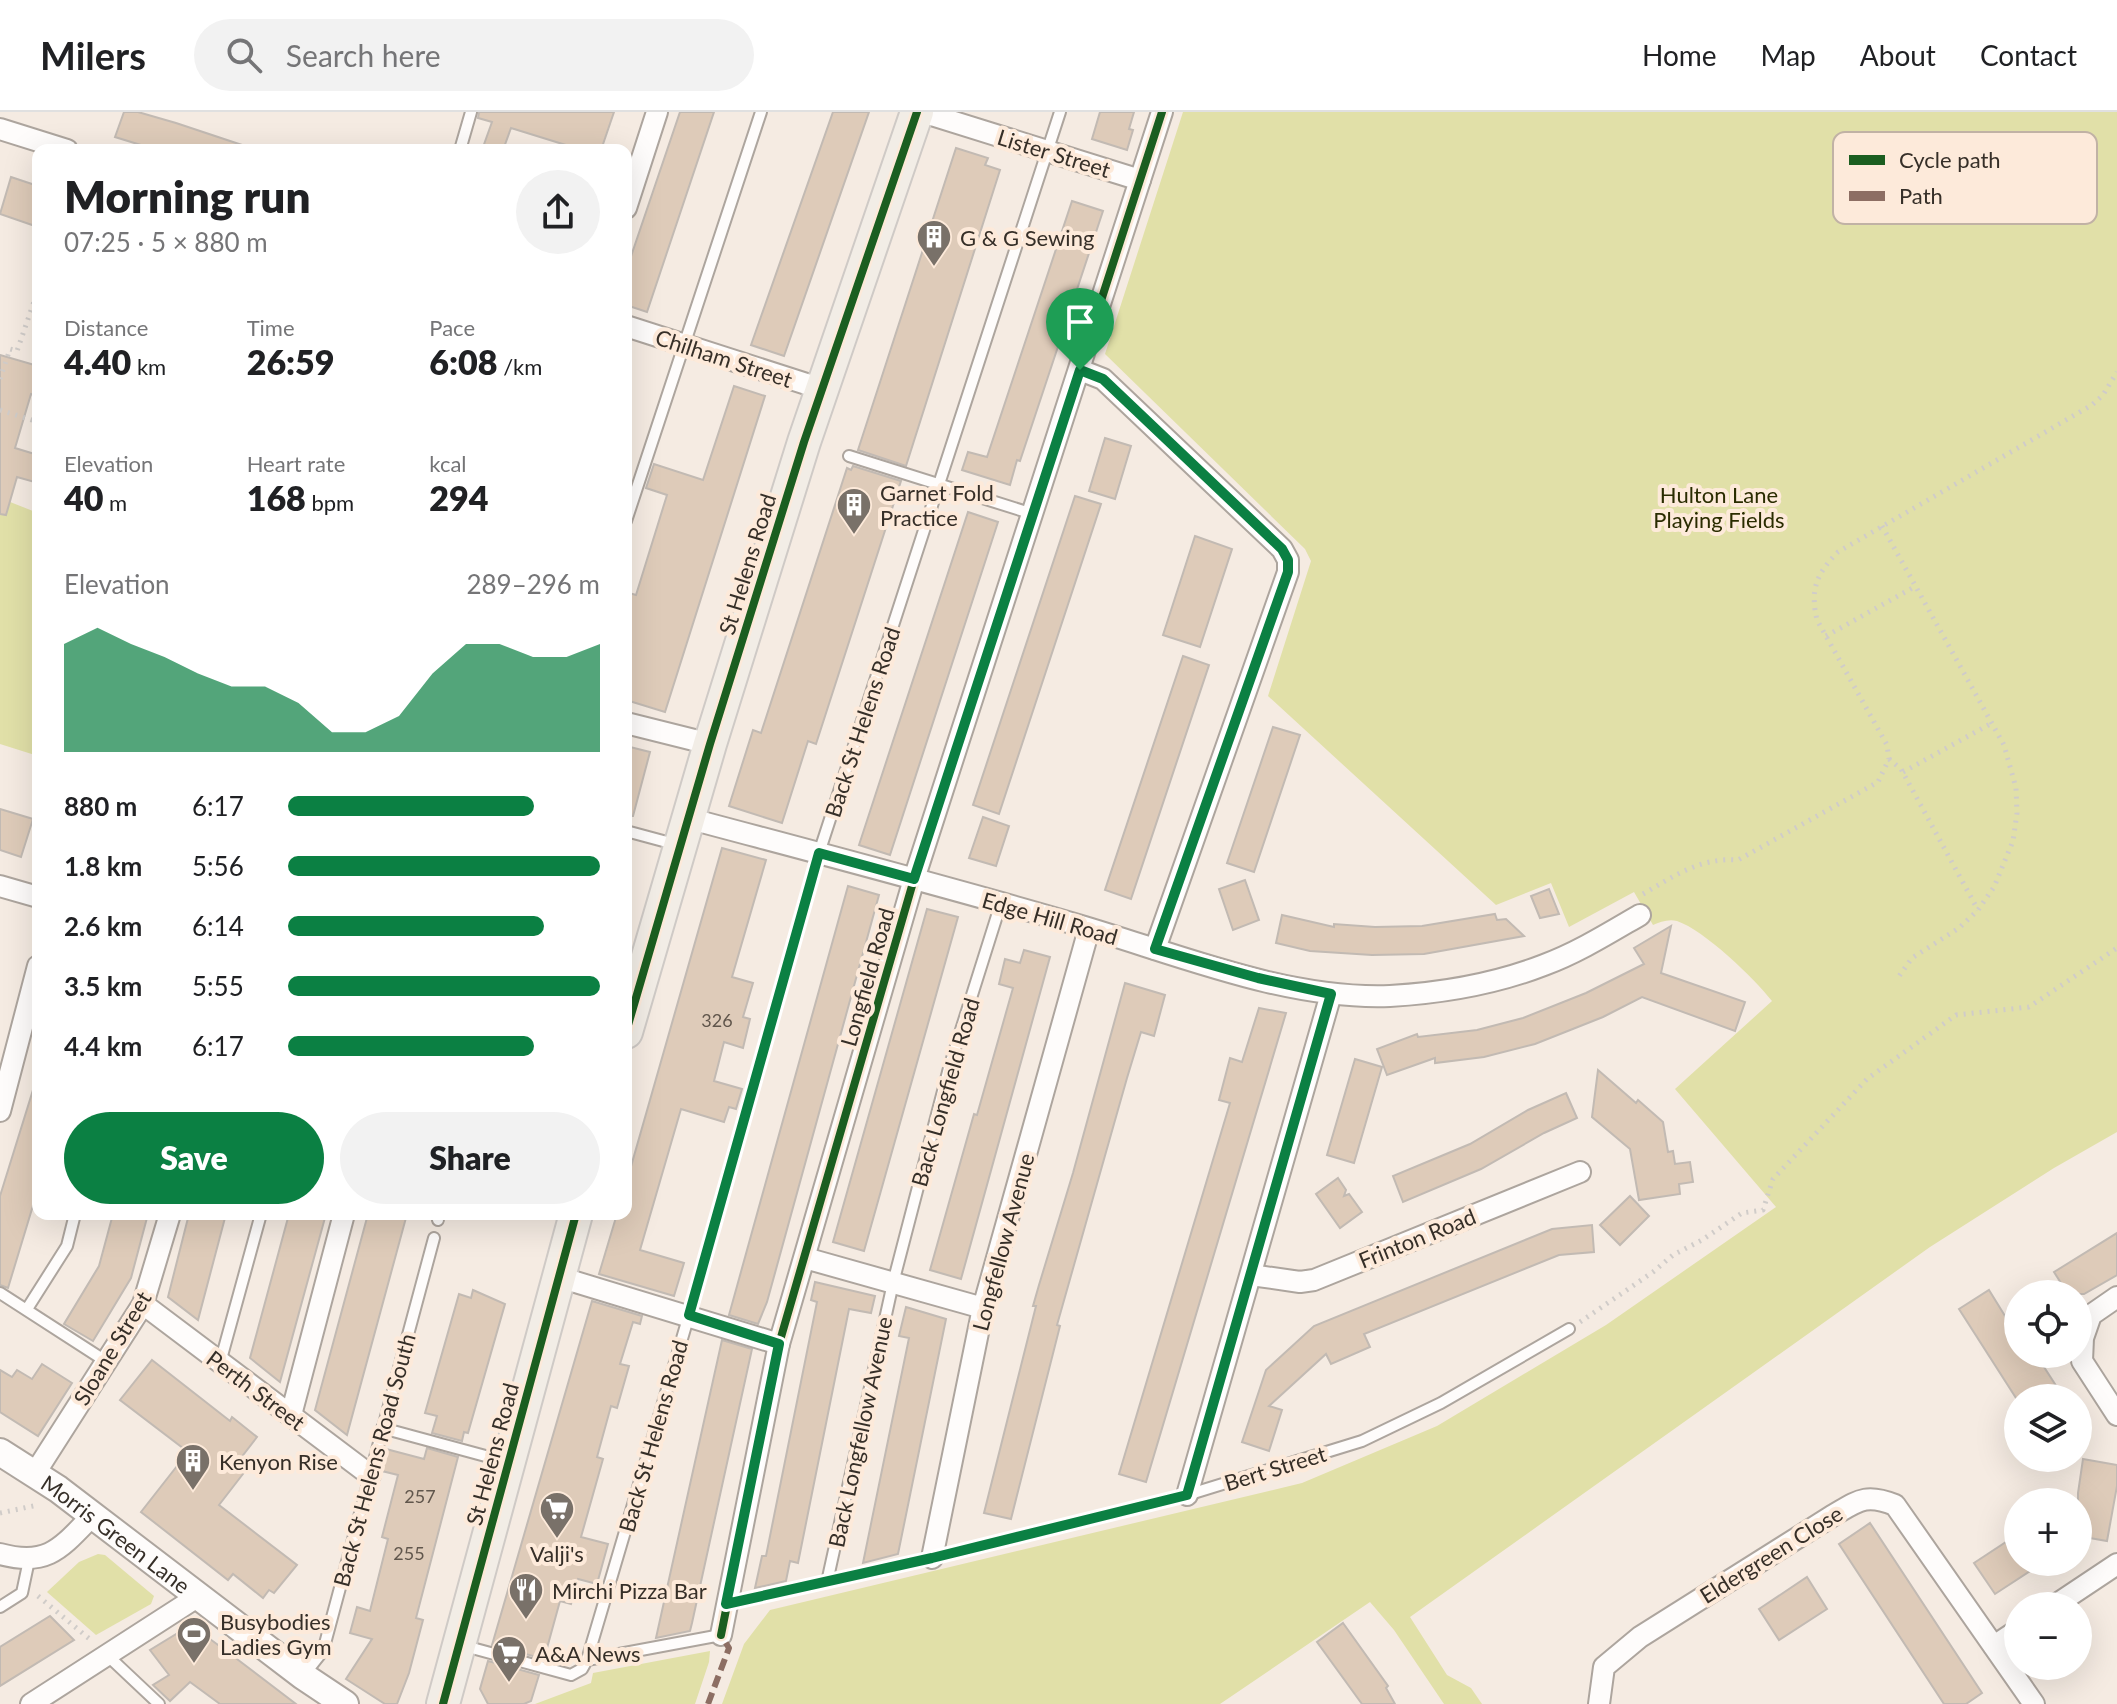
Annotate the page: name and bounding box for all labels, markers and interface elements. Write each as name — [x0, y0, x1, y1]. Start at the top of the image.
search box — [194, 19, 754, 91]
text: Milers — [40, 32, 146, 78]
icon: search — [222, 33, 266, 77]
text: Search here — [286, 37, 441, 73]
text: Home — [1642, 38, 1717, 72]
text: Map — [1761, 38, 1816, 72]
text: About — [1860, 38, 1936, 72]
text: Contact — [1980, 38, 2077, 72]
street label: Lister Street — [994, 123, 1114, 183]
legend — [1833, 132, 2097, 224]
text: Cycle path — [1899, 146, 2001, 173]
text: Morning run — [64, 170, 311, 222]
button: share — [516, 170, 600, 254]
text: Path — [1899, 182, 1943, 209]
building icon: G & G Sewing — [915, 218, 953, 268]
place label: G & G Sewing — [960, 224, 1094, 251]
text: 07:25 · 5 × 880 m — [64, 226, 268, 258]
pin — [1046, 288, 1114, 370]
icon: arrive — [1058, 300, 1102, 344]
text: Distance — [64, 314, 148, 341]
text: Time — [247, 314, 295, 341]
text: Pace — [429, 314, 475, 341]
street label: Chilham Street — [652, 323, 796, 393]
text: 4.40 — [64, 341, 131, 382]
text: 26:59 — [247, 341, 335, 382]
text: 6:08 — [429, 341, 498, 382]
text: km — [131, 353, 166, 380]
text: /km — [498, 353, 542, 380]
text: Elevation — [64, 450, 153, 477]
text: Heart rate — [247, 450, 345, 477]
text: kcal — [429, 450, 467, 477]
text: 40 — [64, 477, 103, 518]
text: 168 — [247, 477, 306, 518]
text: 294 — [429, 477, 489, 518]
place label: Garnet Fold Practice — [880, 479, 994, 531]
park label: Hulton Lane Playing Fields — [1653, 481, 1785, 533]
building icon: Garnet Fold Practice — [835, 486, 873, 536]
text: m — [103, 489, 127, 516]
text: bpm — [306, 489, 354, 516]
street label: St Helens Road — [713, 490, 781, 638]
text: Elevation — [64, 568, 170, 600]
text: 289–296 m — [466, 568, 600, 600]
street label: Back St Helens Road — [819, 623, 905, 821]
text: 880 m — [64, 790, 137, 822]
text: 6:17 — [192, 790, 244, 822]
text: 1.8 km — [64, 850, 142, 882]
text: 5:56 — [192, 850, 244, 882]
street label: Edge Hill Road — [979, 886, 1121, 950]
street label: Longfield Road — [834, 905, 900, 1049]
text: 2.6 km — [64, 910, 142, 942]
text: 6:14 — [192, 910, 244, 942]
text: 3.5 km — [64, 970, 142, 1002]
text: 5:55 — [192, 970, 244, 1002]
street label: Back Longfield Road — [905, 994, 985, 1190]
house number: 326 — [701, 1009, 733, 1031]
text: 4.4 km — [64, 1030, 142, 1062]
text: 6:17 — [192, 1030, 244, 1062]
button: Save — [64, 1112, 324, 1204]
button: Share — [340, 1112, 600, 1204]
street label: Longfellow Avenue — [966, 1150, 1040, 1334]
street label: Frinton Road — [1354, 1202, 1480, 1274]
map controls — [2004, 1280, 2092, 1680]
button: locate — [2004, 1280, 2092, 1368]
street label: Sloane Street — [68, 1286, 157, 1410]
street label: Back Longfellow Avenue — [822, 1314, 898, 1550]
street label: Back St Helens Road South — [327, 1331, 421, 1589]
street label: Back St Helens Road — [613, 1337, 693, 1535]
street label: Perth Street — [202, 1344, 311, 1436]
street label: St Helens Road — [460, 1380, 524, 1528]
button: layers — [2004, 1384, 2092, 1472]
street label: Bert Street — [1221, 1440, 1329, 1496]
building icon: Kenyon Rise — [174, 1442, 212, 1492]
place label: Kenyon Rise — [219, 1448, 338, 1475]
street label: Morris Green Lane — [37, 1469, 196, 1599]
house number: 257 — [404, 1485, 436, 1507]
button: + — [2004, 1488, 2092, 1576]
supermarket icon: Valji's — [538, 1490, 576, 1540]
street label: Eldergreen Close — [1695, 1499, 1847, 1609]
place label: Valji's — [530, 1540, 584, 1567]
house number: 255 — [393, 1542, 425, 1564]
restaurant icon: Mirchi Pizza Bar — [507, 1571, 545, 1621]
place label: Mirchi Pizza Bar — [552, 1577, 707, 1604]
button: − — [2004, 1592, 2092, 1680]
place label: Busybodies Ladies Gym — [220, 1608, 332, 1660]
sports icon: Busybodies Ladies Gym — [175, 1615, 213, 1665]
supermarket icon: A&A News — [490, 1634, 528, 1684]
place label: A&A News — [535, 1640, 641, 1667]

